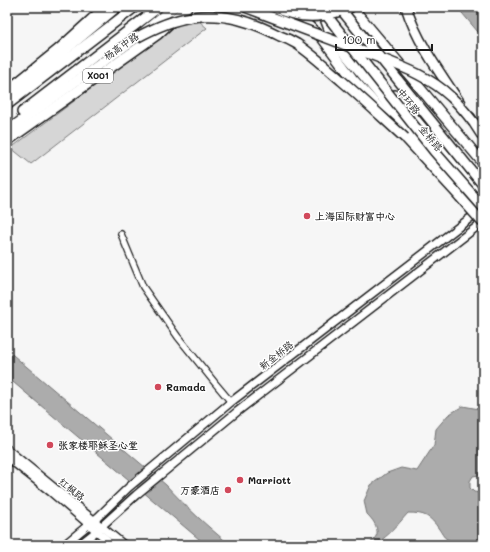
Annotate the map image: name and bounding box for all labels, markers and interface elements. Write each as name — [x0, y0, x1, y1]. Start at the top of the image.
scale bar — [336, 26, 432, 52]
street label: 杨高中路 — [101, 29, 141, 63]
text: 100 m — [342, 31, 376, 47]
road number: X001 — [83, 69, 113, 83]
street label: 中环路 — [394, 85, 424, 117]
street label: 金桥路 — [416, 122, 446, 154]
place label: 上海国际财富中心 — [315, 209, 395, 223]
marker: 上海国际财富中心 — [302, 211, 312, 221]
street label: 新金桥路 — [256, 337, 296, 373]
place label: Ramada — [166, 380, 206, 394]
marker: Ramada — [153, 382, 163, 392]
place label: 张家楼耶稣圣心堂 — [58, 438, 138, 452]
marker: 张家楼耶稣圣心堂 — [45, 440, 55, 450]
place label: Marriott — [248, 473, 292, 487]
street label: 红枫路 — [56, 474, 88, 504]
marker: Marriott — [235, 475, 245, 485]
place label: 万豪酒店 — [180, 483, 220, 497]
marker: 万豪酒店 — [223, 485, 233, 495]

